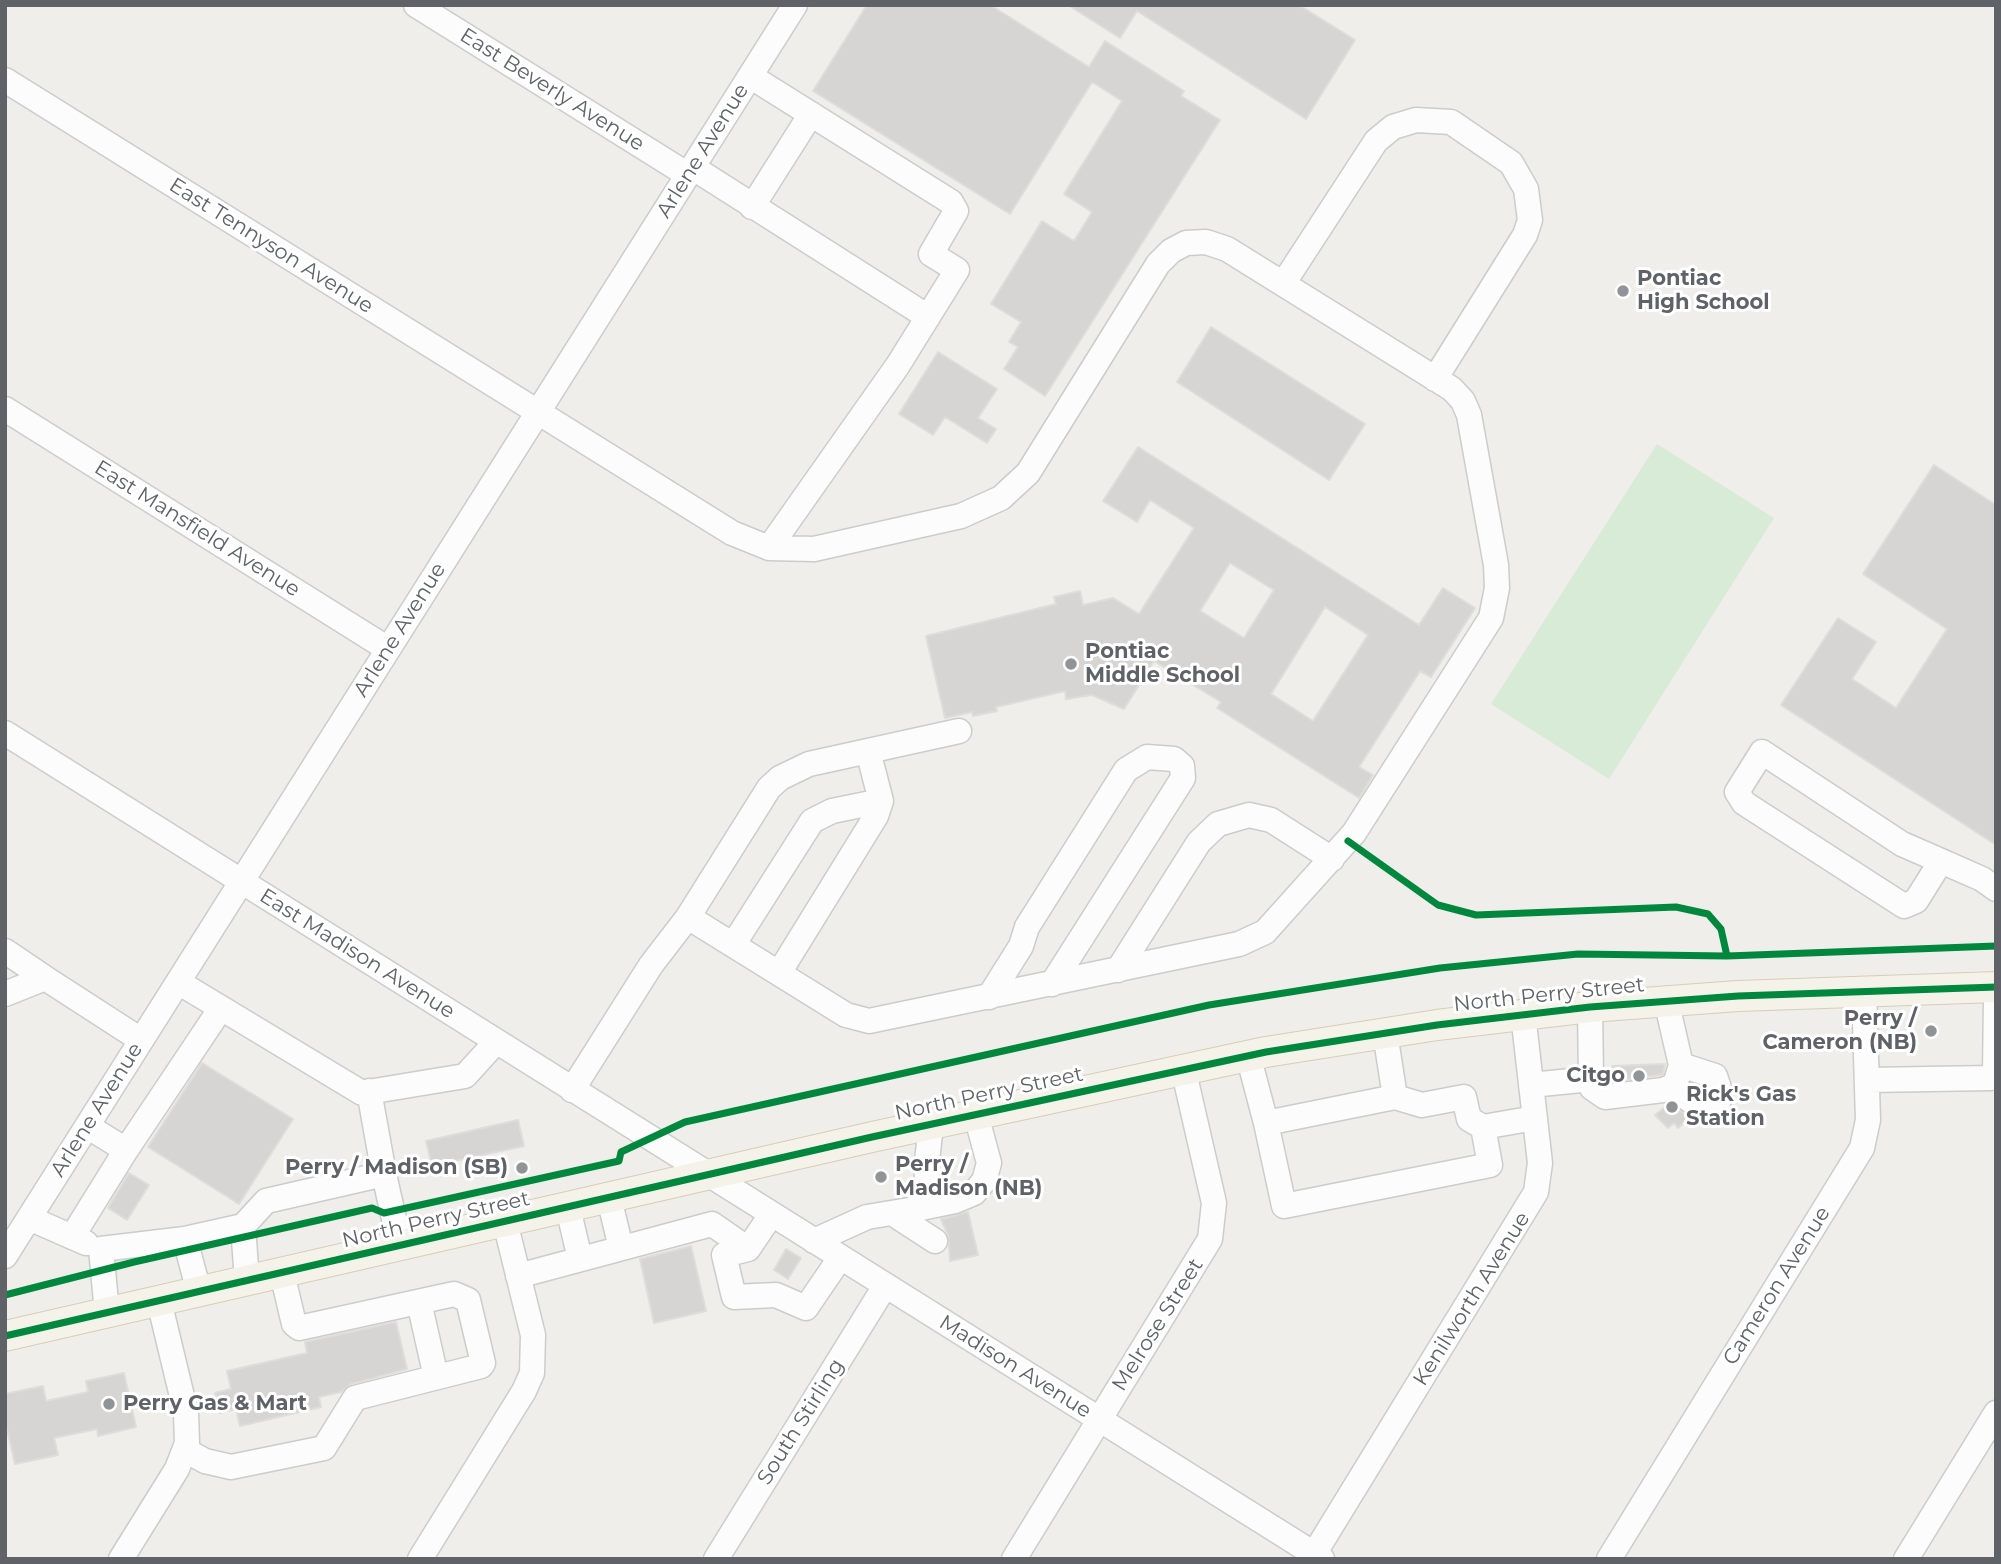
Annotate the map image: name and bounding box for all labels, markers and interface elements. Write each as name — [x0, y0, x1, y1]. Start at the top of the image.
street label: East Beverly Avenue — [455, 23, 649, 157]
street label: Arlene Avenue — [652, 79, 754, 223]
street label: East Tennyson Avenue — [164, 173, 378, 319]
place label: Pontiac High School — [1637, 266, 1770, 316]
marker: Pontiac High School — [1615, 283, 1631, 299]
street label: East Mansfield Avenue — [90, 455, 304, 603]
street label: Arlene Avenue — [349, 558, 451, 702]
place label: Pontiac Middle School — [1085, 639, 1240, 689]
marker: Pontiac Middle School — [1063, 656, 1079, 672]
street label: East Madison Avenue — [255, 884, 459, 1024]
street label: North Perry Street — [1452, 972, 1646, 1018]
place label: Perry / Cameron (NB) — [1762, 1006, 1917, 1056]
marker: Perry / Cameron (NB) — [1923, 1023, 1939, 1039]
street label: Arlene Avenue — [46, 1038, 148, 1182]
street label: North Perry Street — [893, 1062, 1085, 1126]
place label: Citgo — [1566, 1063, 1625, 1089]
marker: Citgo — [1631, 1068, 1647, 1084]
place label: Rick's Gas Station — [1686, 1082, 1796, 1132]
marker: Rick's Gas Station — [1664, 1099, 1680, 1115]
place label: Perry / Madison (NB) — [895, 1152, 1042, 1202]
place label: Perry / Madison (SB) — [285, 1155, 508, 1181]
marker: Perry / Madison (SB) — [514, 1160, 530, 1176]
marker: Perry / Madison (NB) — [873, 1169, 889, 1185]
street label: North Perry Street — [340, 1186, 532, 1254]
street label: Cameron Avenue — [1718, 1202, 1836, 1370]
street label: Kenilworth Avenue — [1408, 1207, 1536, 1391]
street label: Melrose Street — [1107, 1254, 1209, 1396]
street label: Madison Avenue — [934, 1310, 1096, 1424]
street label: South Stirling — [752, 1354, 850, 1490]
place label: Perry Gas & Mart — [123, 1391, 307, 1417]
marker: Perry Gas & Mart — [101, 1396, 117, 1412]

